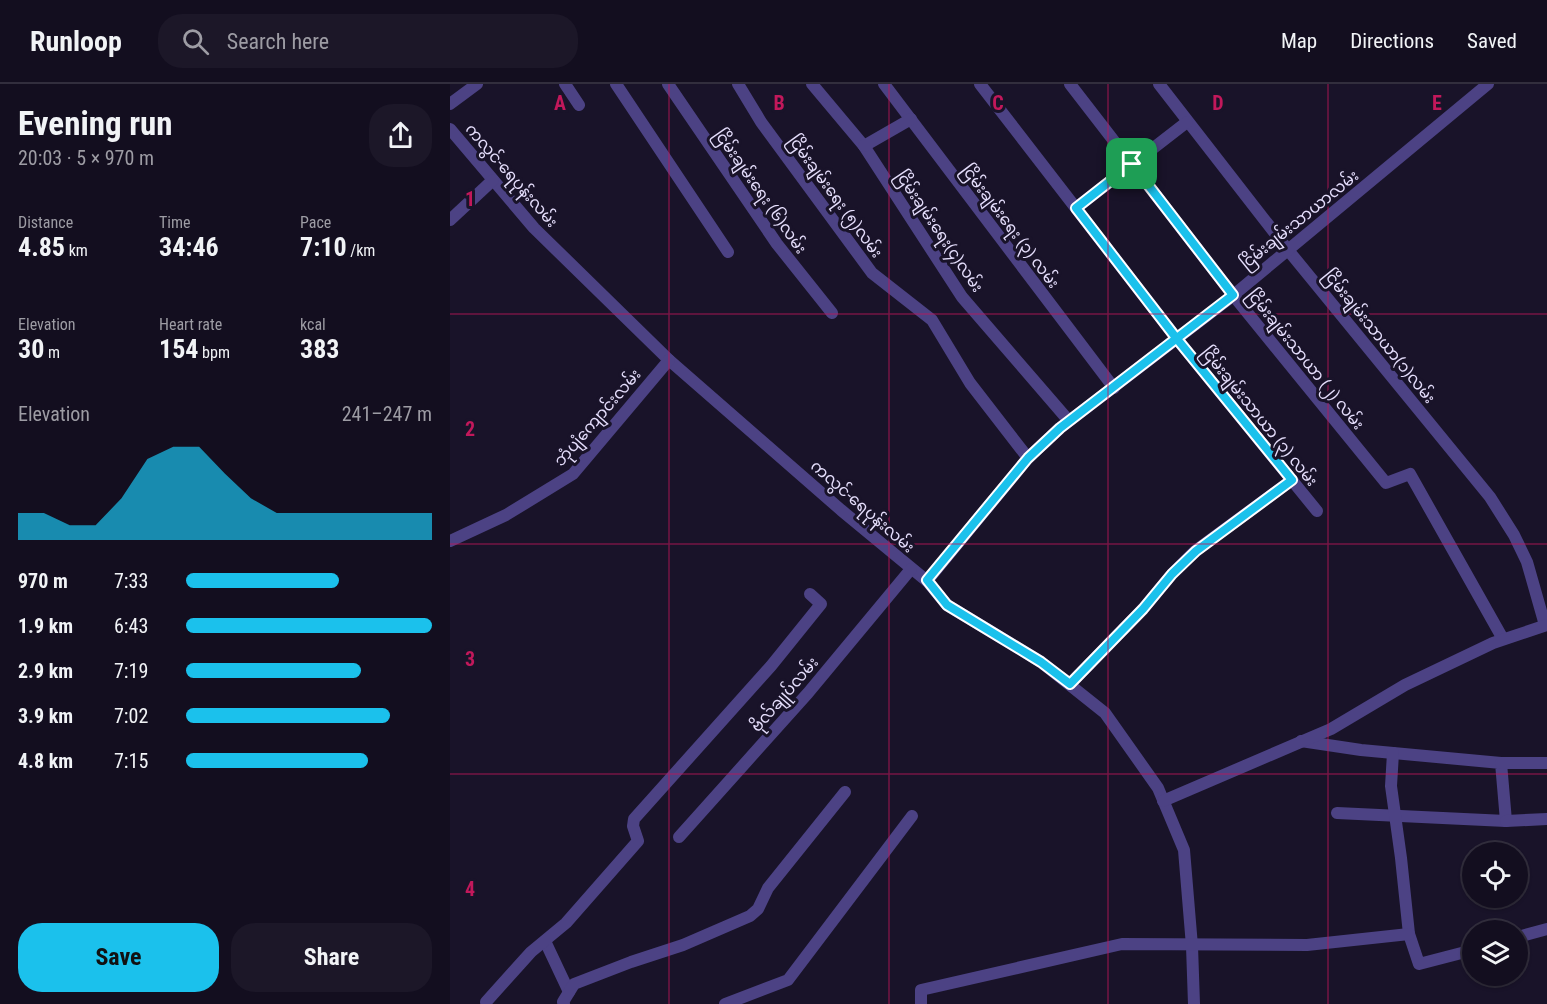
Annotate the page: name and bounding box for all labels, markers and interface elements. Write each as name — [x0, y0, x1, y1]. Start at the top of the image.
search box — [158, 14, 578, 68]
text: Runloop — [30, 25, 122, 58]
icon: search — [179, 25, 212, 58]
text: Search here — [227, 29, 329, 54]
text: Map — [1281, 29, 1317, 53]
text: Directions — [1350, 29, 1434, 53]
text: Saved — [1467, 29, 1517, 53]
text: A — [554, 91, 566, 115]
text: B — [773, 91, 785, 115]
text: C — [992, 91, 1004, 115]
text: D — [1212, 91, 1224, 115]
text: E — [1432, 91, 1442, 115]
text: Evening run — [18, 104, 173, 143]
button: share — [369, 104, 432, 167]
street label: ကလွင်-ရေပုန်းလမ်း — [458, 118, 563, 234]
street label: ငြိမ်းချမ်းရေး (၆)လမ်း — [707, 124, 812, 260]
street label: ငြိမ်းချမ်းရေး (၅)လမ်း — [781, 130, 888, 264]
pin — [1106, 138, 1157, 189]
text: 20:03 · 5 × 970 m — [18, 146, 154, 170]
icon: arrive — [1115, 147, 1148, 180]
street label: ငြိမ်းချမ်းရေး (၃) လမ်း — [955, 160, 1065, 294]
street label: ငြိမ်းချမ်းသာယာလမ်း — [1235, 164, 1365, 276]
street label: ငြိမ်းချမ်းရေး(၄)လမ်း — [889, 166, 989, 298]
text: 1 — [465, 187, 475, 211]
text: Distance — [18, 213, 73, 232]
text: Time — [159, 213, 191, 232]
text: Pace — [300, 213, 331, 232]
text: 4.85 — [18, 232, 65, 262]
text: 34:46 — [159, 232, 219, 262]
text: 7:10 — [300, 232, 347, 262]
text: km — [65, 241, 88, 260]
text: /km — [347, 241, 375, 260]
street label: ငြိမ်းချမ်းသာယာ(၁)လမ်း — [1317, 264, 1441, 410]
street label: ငြိမ်းချမ်းသာယာ (၂) လမ်း — [1240, 284, 1370, 436]
text: Elevation — [18, 315, 76, 334]
text: Heart rate — [159, 315, 222, 334]
text: kcal — [300, 315, 326, 334]
text: 30 — [18, 334, 44, 364]
text: 154 — [159, 334, 198, 364]
text: 383 — [300, 334, 339, 364]
street label: ငြိမ်းချမ်းသာယာ (၃) လမ်း — [1194, 341, 1323, 492]
text: m — [44, 343, 60, 362]
text: bpm — [198, 343, 230, 362]
street label: ဘုံပျံကျောင်းလမ်း — [549, 364, 648, 473]
text: Elevation — [18, 402, 90, 426]
text: 241–247 m — [342, 402, 432, 426]
text: 2 — [465, 417, 475, 441]
street label: ကလွင်-ရေပုန်းလမ်း — [804, 455, 920, 560]
text: 970 m — [18, 569, 68, 593]
text: 7:33 — [114, 569, 148, 593]
text: 1.9 km — [18, 614, 73, 638]
text: 6:43 — [114, 614, 148, 638]
text: 3 — [465, 647, 475, 671]
street label: ဗိုလ်ချုပ်လမ်း — [745, 652, 826, 739]
text: 2.9 km — [18, 659, 73, 683]
text: 7:19 — [114, 659, 148, 683]
text: 3.9 km — [18, 704, 73, 728]
text: 7:02 — [114, 704, 148, 728]
text: 4.8 km — [18, 749, 73, 773]
text: 7:15 — [114, 749, 148, 773]
map controls — [1462, 842, 1528, 986]
button: locate — [1462, 842, 1528, 908]
text: 4 — [465, 877, 475, 901]
button: layers — [1462, 920, 1528, 986]
button: Save — [18, 923, 219, 992]
button: Share — [231, 923, 432, 992]

